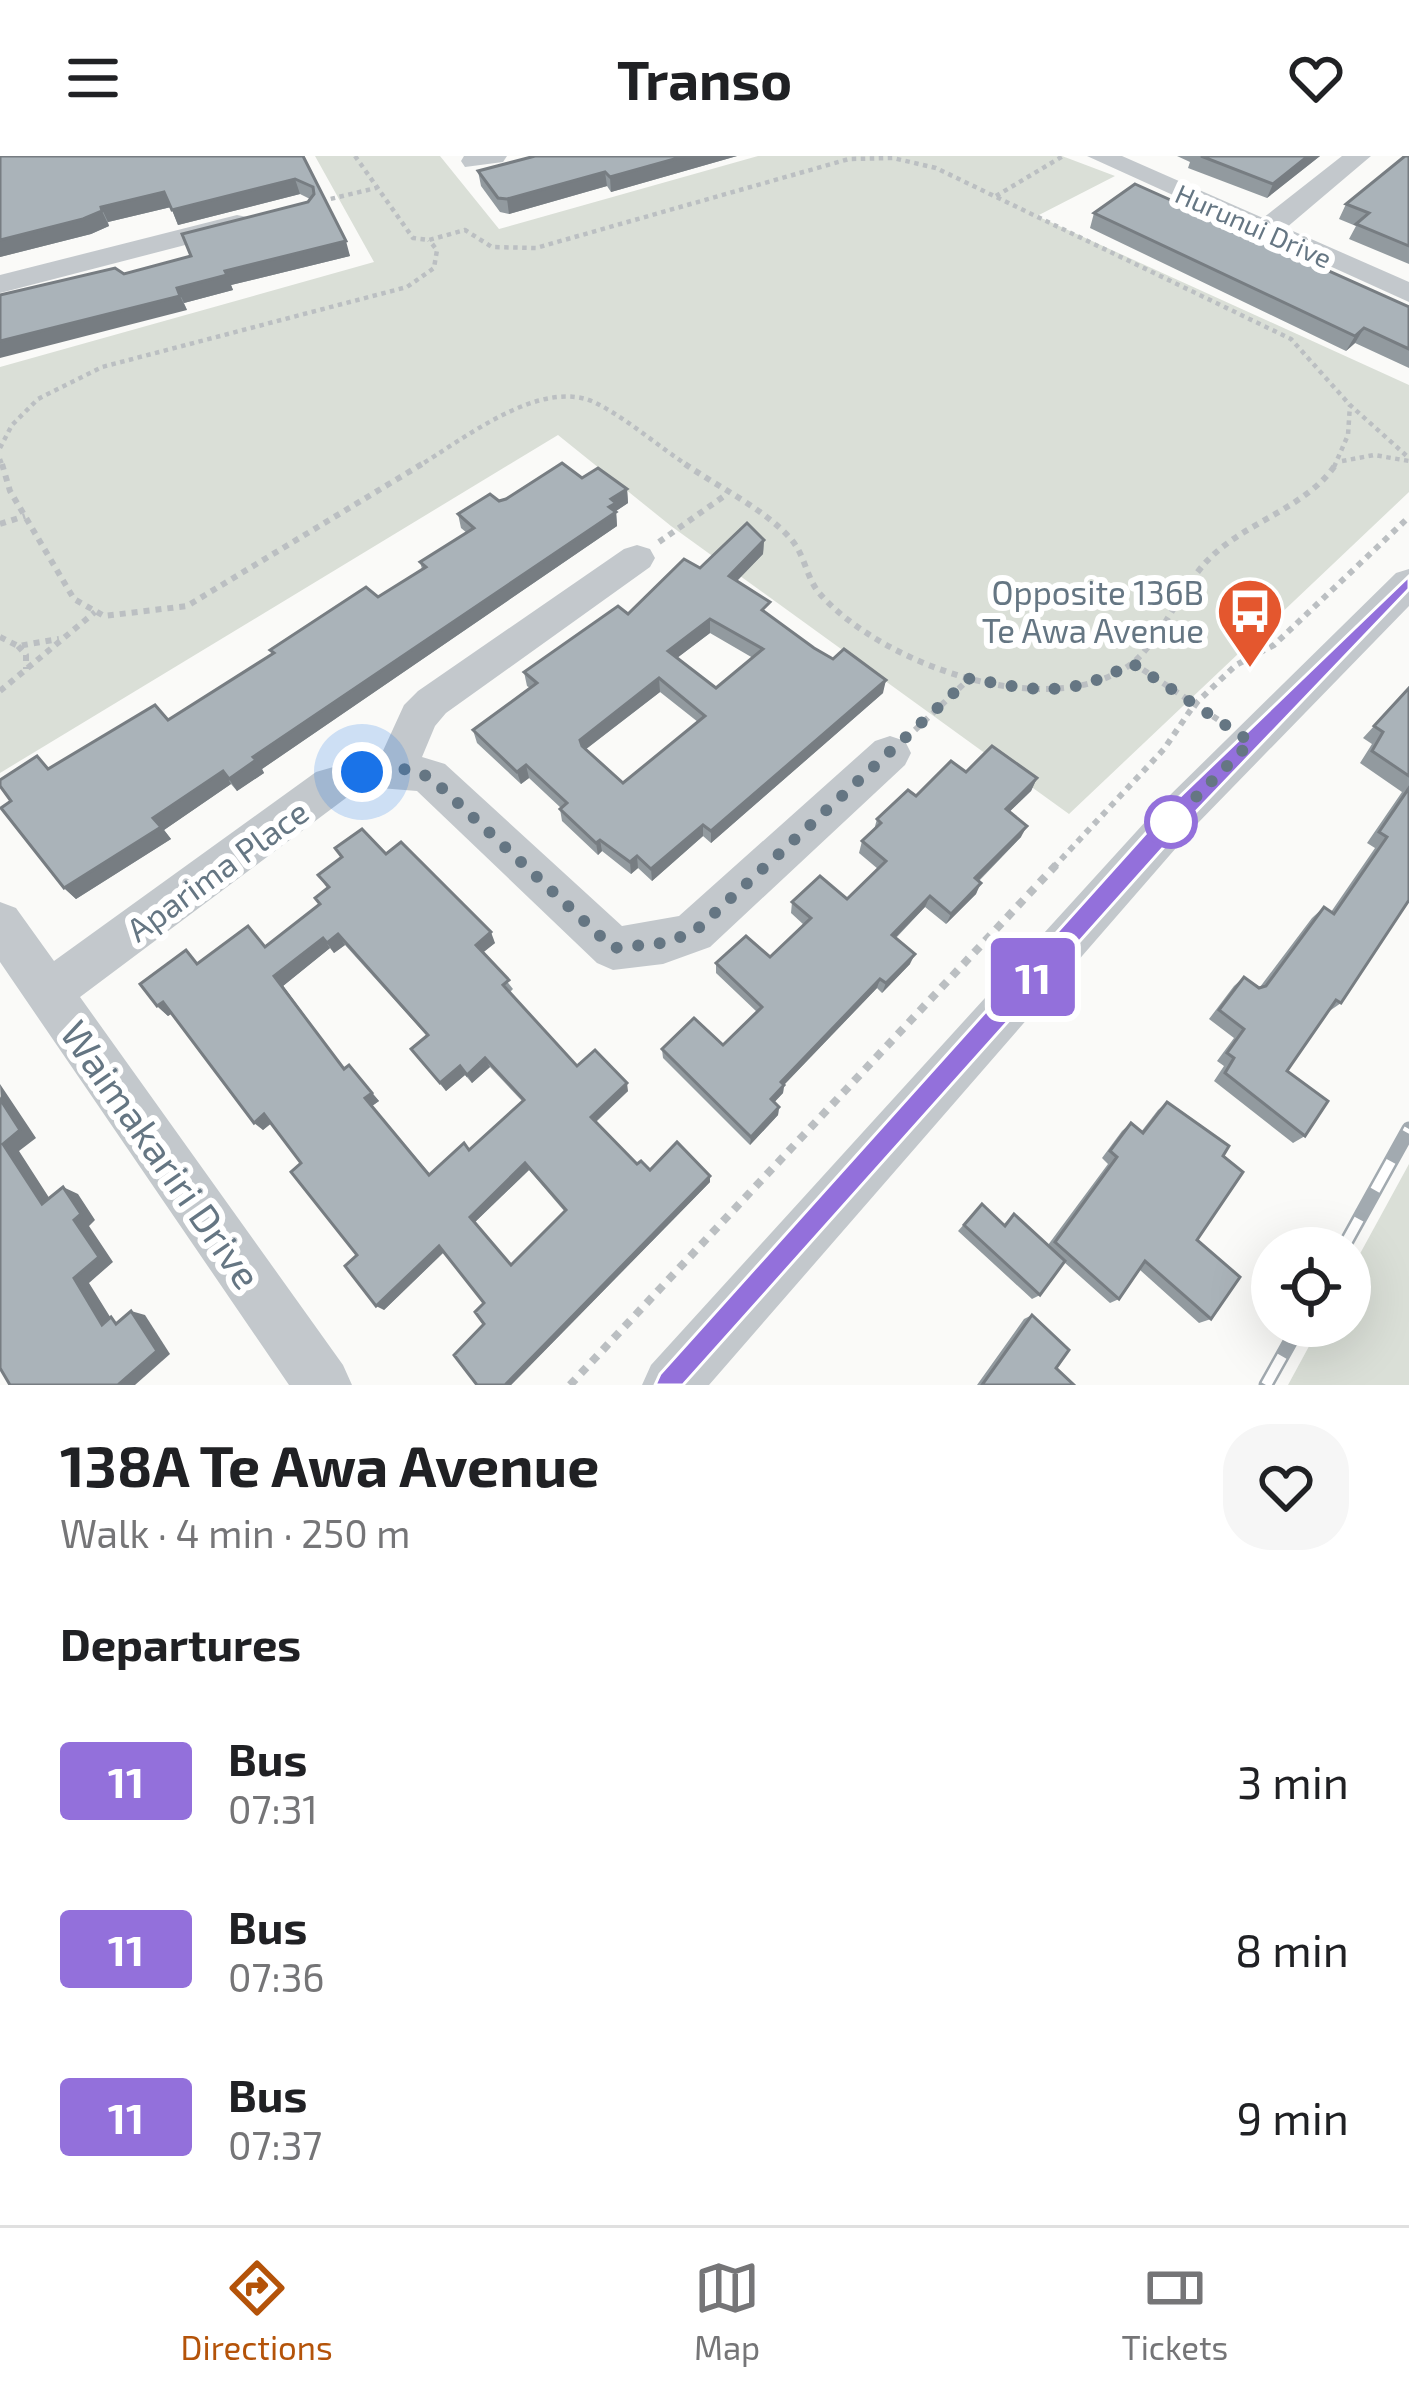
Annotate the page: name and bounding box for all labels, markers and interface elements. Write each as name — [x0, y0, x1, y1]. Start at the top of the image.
icon: menu — [60, 45, 126, 111]
icon: heart — [1283, 45, 1349, 111]
text: Transo — [617, 46, 792, 111]
street label: Hurunui Drive — [1171, 176, 1337, 274]
place label: Opposite 136B Te Awa Avenue — [982, 572, 1204, 650]
bus stop icon: Opposite 136B Te Awa Avenue — [1215, 576, 1285, 670]
your location — [332, 742, 392, 802]
street label: Aparima Place — [118, 791, 316, 949]
unlabelled marker — [1146, 797, 1196, 847]
line badge: 11 — [979, 938, 1087, 1016]
text: 11 — [1015, 952, 1051, 1002]
street label: Waimakariri Drive — [52, 1011, 272, 1297]
map controls — [1251, 1227, 1371, 1347]
button: locate — [1251, 1227, 1371, 1347]
button: heart — [1223, 1424, 1349, 1550]
text: 138A Te Awa Avenue — [60, 1430, 599, 1498]
text: Walk · 4 min · 250 m — [60, 1509, 411, 1556]
text: Departures — [60, 1616, 301, 1670]
text: Bus — [228, 1731, 307, 1785]
text: 3 min — [1237, 1754, 1349, 1808]
text: 11 — [108, 1756, 144, 1806]
text: 07:31 — [228, 1785, 318, 1832]
text: Bus — [228, 1899, 307, 1953]
text: 8 min — [1235, 1922, 1349, 1976]
text: 11 — [108, 1924, 144, 1974]
text: 07:36 — [228, 1953, 325, 2000]
text: Bus — [228, 2067, 307, 2121]
text: 9 min — [1236, 2090, 1349, 2144]
text: 11 — [108, 2092, 144, 2142]
text: 07:37 — [228, 2121, 322, 2168]
tab: Directions — [181, 2255, 333, 2367]
tab: Map — [694, 2255, 760, 2367]
tab: Tickets — [1121, 2255, 1228, 2367]

